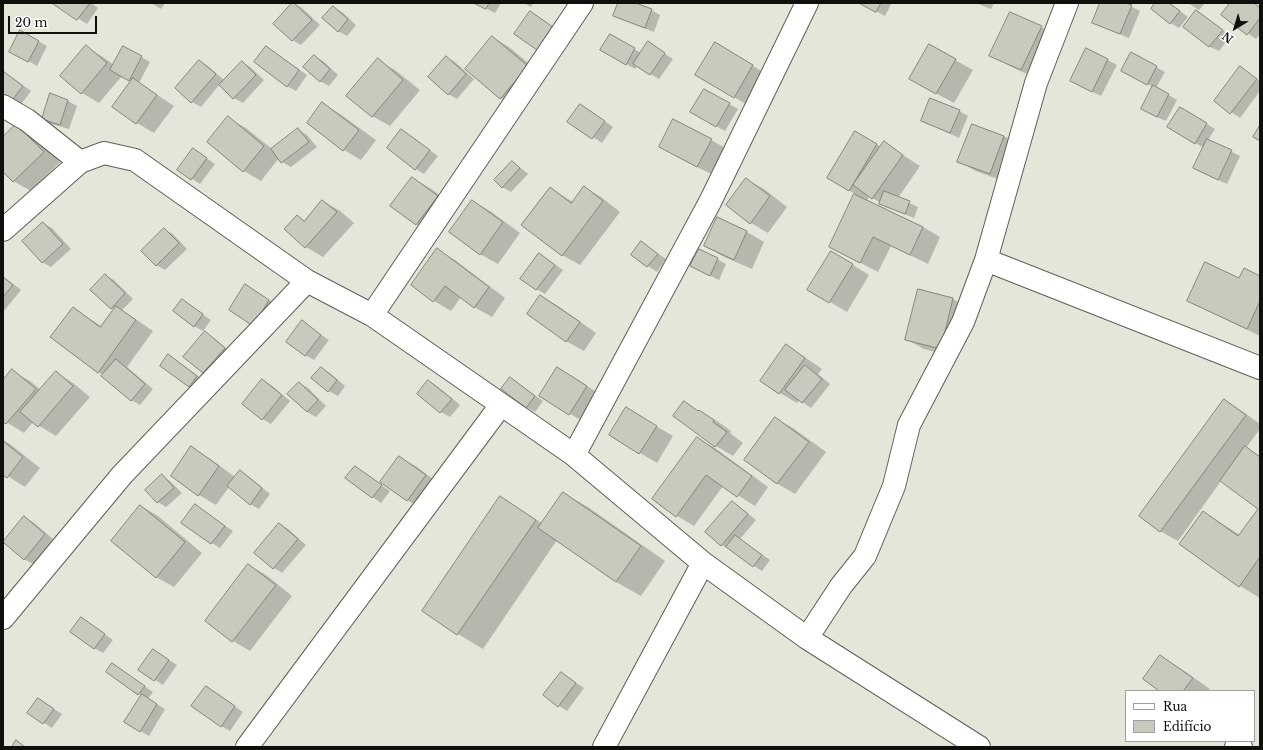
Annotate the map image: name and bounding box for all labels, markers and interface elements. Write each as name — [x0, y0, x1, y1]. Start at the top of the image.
scale bar — [10, 8, 99, 34]
north arrow — [1215, 8, 1255, 48]
text: 20 m — [15, 15, 47, 30]
text: N — [1219, 29, 1236, 46]
legend — [1125, 690, 1255, 742]
text: Rua — [1163, 699, 1187, 714]
text: Edifício — [1163, 719, 1211, 734]

